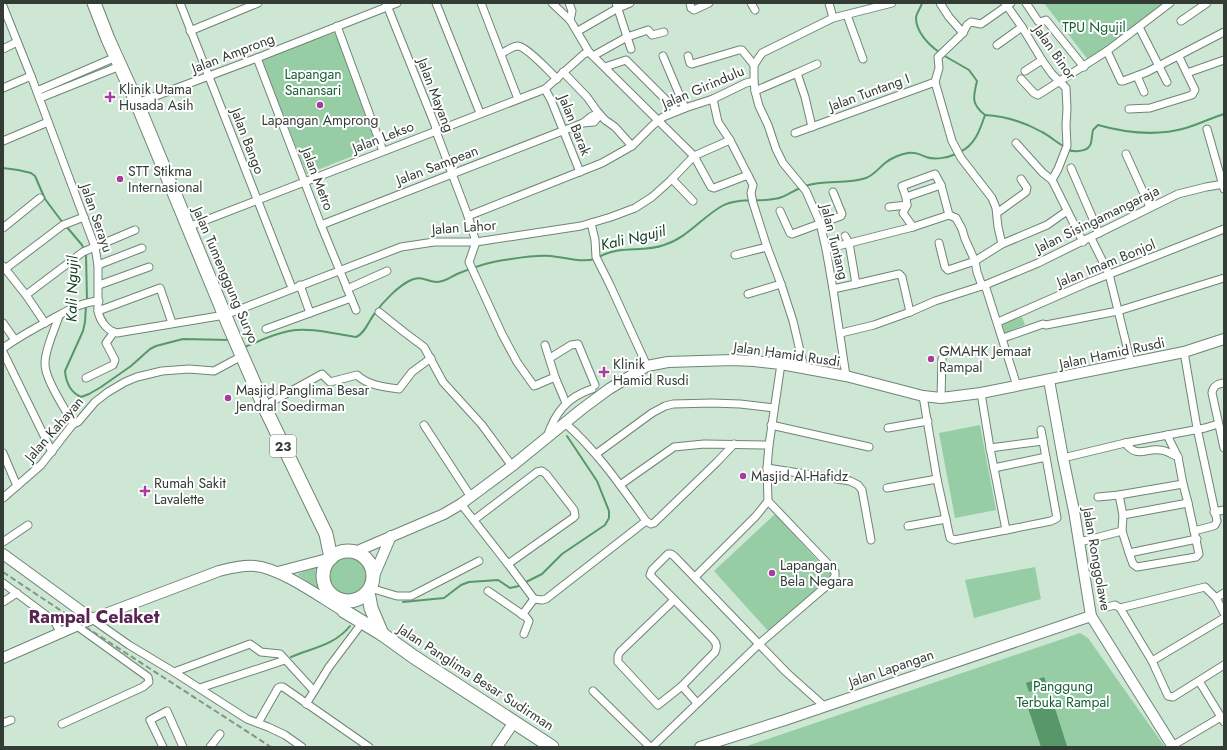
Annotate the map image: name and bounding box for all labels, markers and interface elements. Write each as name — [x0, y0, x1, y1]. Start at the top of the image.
park label: TPU Ngujil — [1062, 17, 1126, 37]
street label: Jalan Binor — [1028, 19, 1081, 84]
street label: Jalan Amprong — [187, 28, 277, 79]
street label: Jalan Mayang — [412, 53, 459, 135]
street label: Jalan Girindulu — [657, 61, 747, 114]
park label: Lapangan Sanansari — [284, 64, 342, 100]
street label: Jalan Tuntang I — [824, 68, 912, 117]
place label: Klinik Utama Husada Asih — [119, 79, 194, 115]
street label: Jalan Barak — [553, 90, 597, 159]
marker: Klinik Utama Husada Asih — [104, 91, 116, 103]
marker: Lapangan Amprong — [315, 100, 325, 110]
street label: Jalan Bango — [226, 103, 270, 177]
place label: Lapangan Amprong — [261, 110, 379, 130]
street label: Jalan Lekso — [347, 116, 417, 159]
street label: Jalan Sampean — [391, 140, 481, 190]
street label: Jalan Metro — [296, 143, 339, 214]
place label: STT Stikma Internasional — [128, 161, 202, 197]
marker: STT Stikma Internasional — [115, 174, 125, 184]
street label: Jalan Serayu — [75, 179, 118, 255]
street label: Jalan Sisingamangaraja — [1030, 180, 1162, 259]
street label: Jalan Tuntang — [815, 200, 854, 282]
street label: Jalan Tumenggung Suryo — [187, 202, 264, 347]
street label: Jalan Lahor — [429, 215, 497, 239]
water label: Kali Ngujil — [598, 220, 668, 256]
street label: Jalan Imam Bonjol — [1052, 234, 1158, 293]
water label: Kali Ngujil — [60, 255, 84, 322]
street label: Jalan Hamid Rusdi — [1055, 332, 1167, 374]
street label: Jalan Hamid Rusdi — [730, 336, 842, 371]
place label: GMAHK Jemaat Rampal — [939, 341, 1032, 377]
place label: Klinik Hamid Rusdi — [613, 354, 689, 390]
marker: GMAHK Jemaat Rampal — [926, 354, 936, 364]
marker: Klinik Hamid Rusdi — [598, 366, 610, 378]
place label: Masjid Panglima Besar Jendral Soedirman — [234, 380, 369, 416]
street label: Jalan Kahayan — [19, 392, 88, 467]
marker: Masjid Panglima Besar Jendral Soedirman — [223, 393, 233, 403]
road number: 23 — [270, 435, 296, 457]
place label: Masjid Al-Hafidz — [751, 466, 849, 486]
marker: Masjid Al-Hafidz — [738, 471, 748, 481]
place label: Rumah Sakit Lavalette — [154, 473, 227, 509]
marker: Rumah Sakit Lavalette — [139, 485, 151, 497]
street label: Jalan Ronggolawe — [1078, 504, 1116, 612]
place label: Lapangan Bela Negara — [780, 555, 854, 591]
marker: Lapangan Bela Negara — [767, 568, 777, 578]
district label: Rampal Celaket — [29, 604, 160, 630]
street label: Jalan Panglima Besar Sudirman — [392, 618, 558, 735]
street label: Jalan Lapangan — [844, 644, 936, 693]
park label: Panggung Terbuka Rampal — [1017, 676, 1109, 712]

